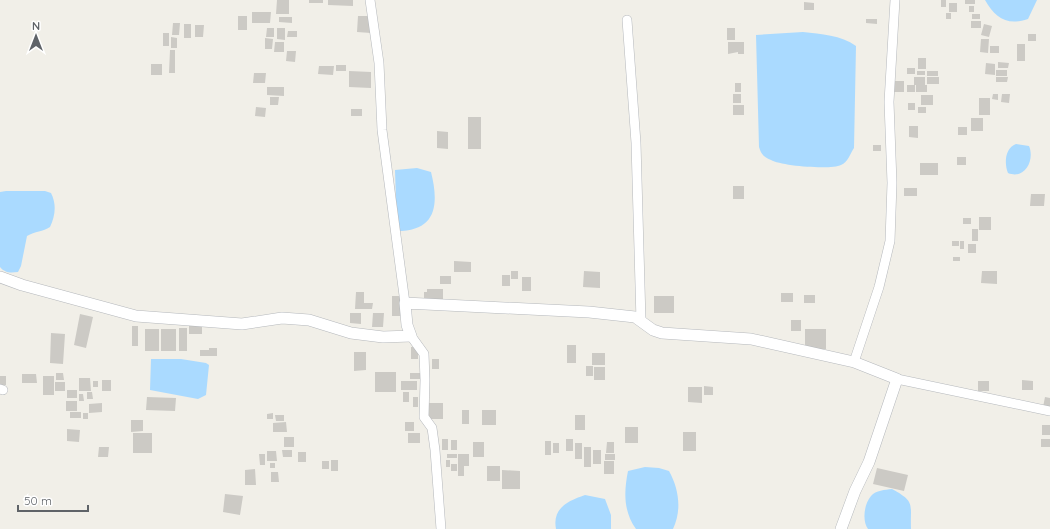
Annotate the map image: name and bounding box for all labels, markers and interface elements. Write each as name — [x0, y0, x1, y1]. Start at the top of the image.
north arrow — [16, 16, 56, 56]
text: N — [32, 19, 40, 33]
scale bar — [18, 487, 88, 513]
text: 50 m — [24, 493, 52, 508]

